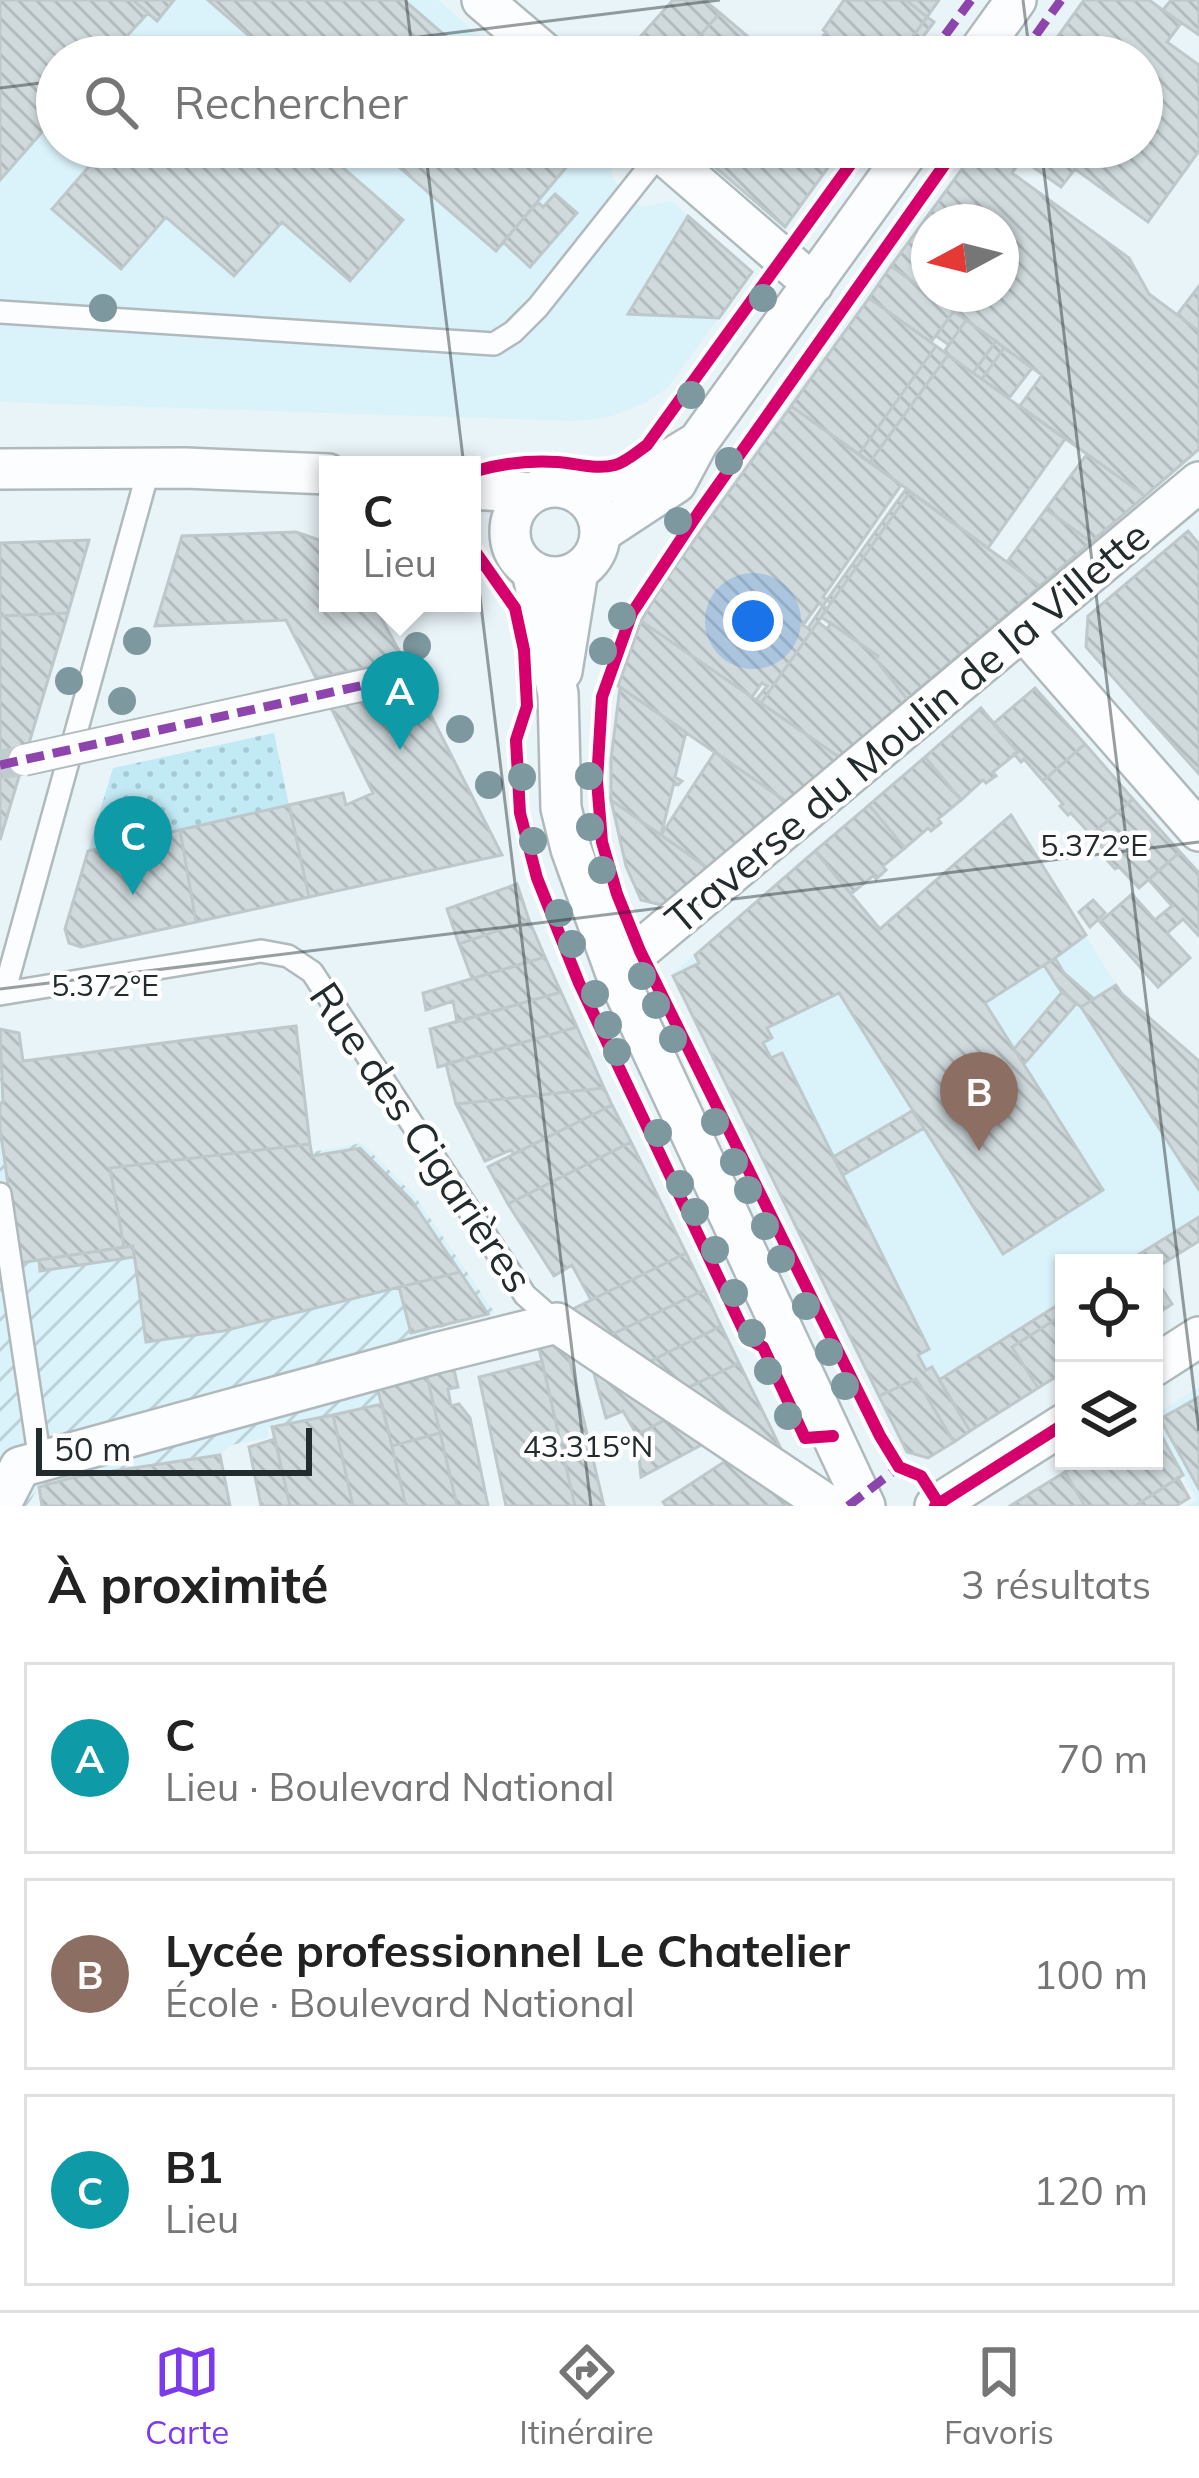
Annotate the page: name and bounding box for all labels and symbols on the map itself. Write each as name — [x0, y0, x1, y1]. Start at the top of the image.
north arrow — [911, 204, 1019, 312]
street label: Traverse du Moulin de la Villette — [654, 509, 1160, 945]
your location — [723, 591, 783, 651]
pin: A — [361, 651, 439, 750]
pin: C — [94, 796, 172, 895]
text: 5.372°E — [1040, 826, 1148, 864]
text: 5.372°E — [51, 966, 159, 1004]
street label: Rue des Cigarières — [299, 972, 545, 1302]
pin: B — [940, 1052, 1018, 1151]
scale bar — [36, 1422, 312, 1475]
text: 43.315°N — [523, 1427, 653, 1465]

